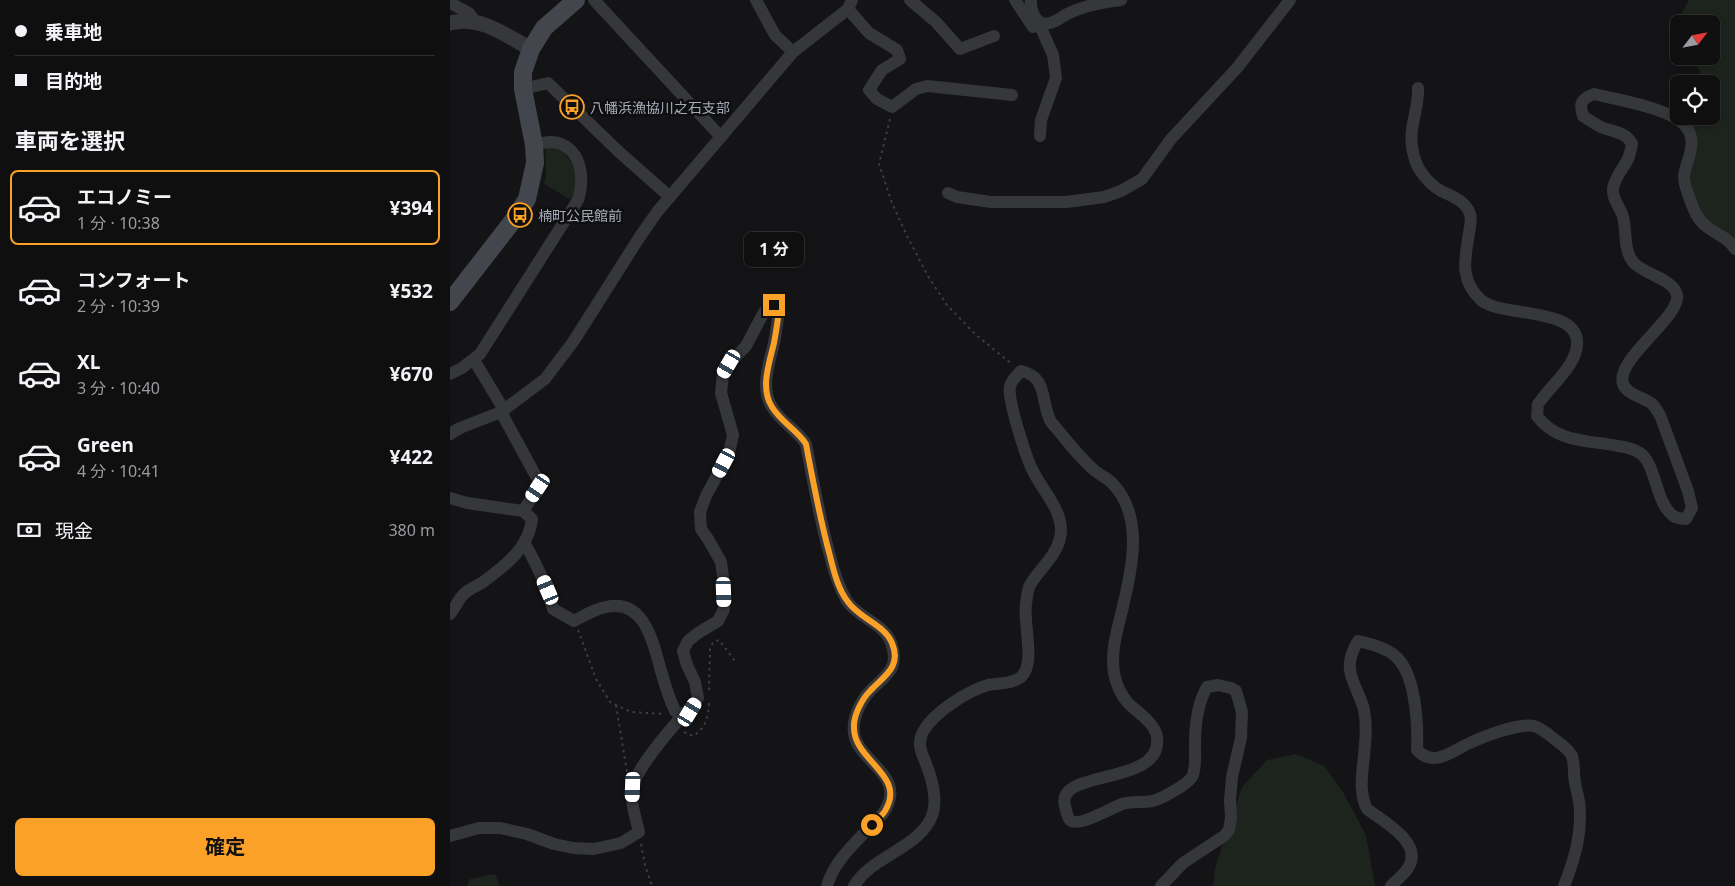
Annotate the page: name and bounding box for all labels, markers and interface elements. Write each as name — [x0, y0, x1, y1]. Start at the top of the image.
north arrow — [1670, 15, 1720, 65]
map controls — [1670, 15, 1720, 125]
text: 乗車地 — [45, 19, 102, 45]
text: 目的地 — [45, 68, 102, 94]
button: locate — [1670, 75, 1720, 125]
bus stop icon: 八幡浜漁協川之石支部 — [559, 94, 585, 120]
place label: 八幡浜漁協川之石支部 — [590, 98, 730, 117]
text: 車両を選択 — [15, 125, 125, 155]
text: エコノミー — [77, 184, 172, 210]
icon: car — [17, 185, 62, 230]
text: ¥394 — [390, 195, 433, 221]
bus stop icon: 楠町公民館前 — [507, 202, 533, 228]
place label: 楠町公民館前 — [538, 206, 622, 225]
text: 1 分 · 10:38 — [77, 212, 160, 234]
callout: 1 分 — [744, 232, 804, 268]
text: 1 分 — [759, 238, 789, 260]
text: コンフォート — [77, 267, 190, 293]
icon: car — [17, 268, 62, 313]
text: ¥532 — [390, 278, 433, 304]
route end — [763, 294, 785, 316]
text: 2 分 · 10:39 — [77, 295, 160, 317]
car — [715, 347, 742, 381]
text: XL — [77, 349, 100, 375]
icon: car — [17, 351, 62, 396]
text: ¥670 — [390, 361, 433, 387]
text: 3 分 · 10:40 — [77, 377, 160, 399]
text: Green — [77, 432, 134, 458]
icon: car — [17, 434, 62, 479]
text: ¥422 — [390, 444, 433, 470]
car — [710, 446, 737, 480]
text: 4 分 · 10:41 — [77, 460, 160, 482]
car — [523, 471, 552, 505]
icon: cash — [15, 516, 43, 544]
text: 現金 — [55, 518, 93, 544]
text: 380 m — [388, 519, 435, 541]
car — [535, 573, 560, 607]
car — [715, 577, 732, 607]
car — [675, 695, 704, 729]
car — [624, 772, 641, 802]
route start — [861, 814, 883, 836]
button: 確定 — [15, 818, 435, 876]

